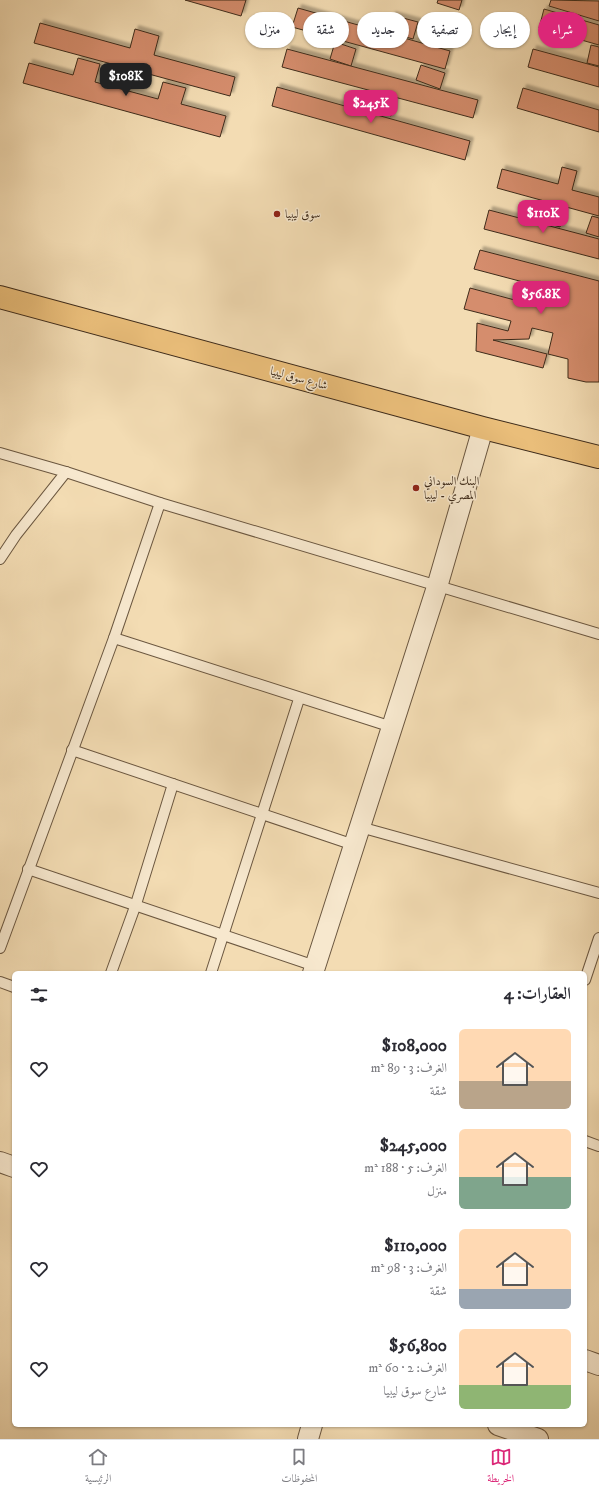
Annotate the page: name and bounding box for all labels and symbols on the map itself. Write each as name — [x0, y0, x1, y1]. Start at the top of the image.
pin: $108K — [98, 63, 154, 97]
pin: $245K — [343, 90, 399, 124]
pin: $110K — [515, 200, 571, 234]
place label: سوق ليبيا — [285, 207, 321, 222]
marker: سوق ليبيا — [272, 209, 282, 219]
pin: $56.8K — [508, 281, 574, 315]
street label: شارع سوق ليبيا — [268, 364, 329, 396]
place label: البنك السوداني المصري - ليبيا — [424, 474, 480, 505]
marker: البنك السوداني المصري - ليبيا — [411, 483, 421, 493]

